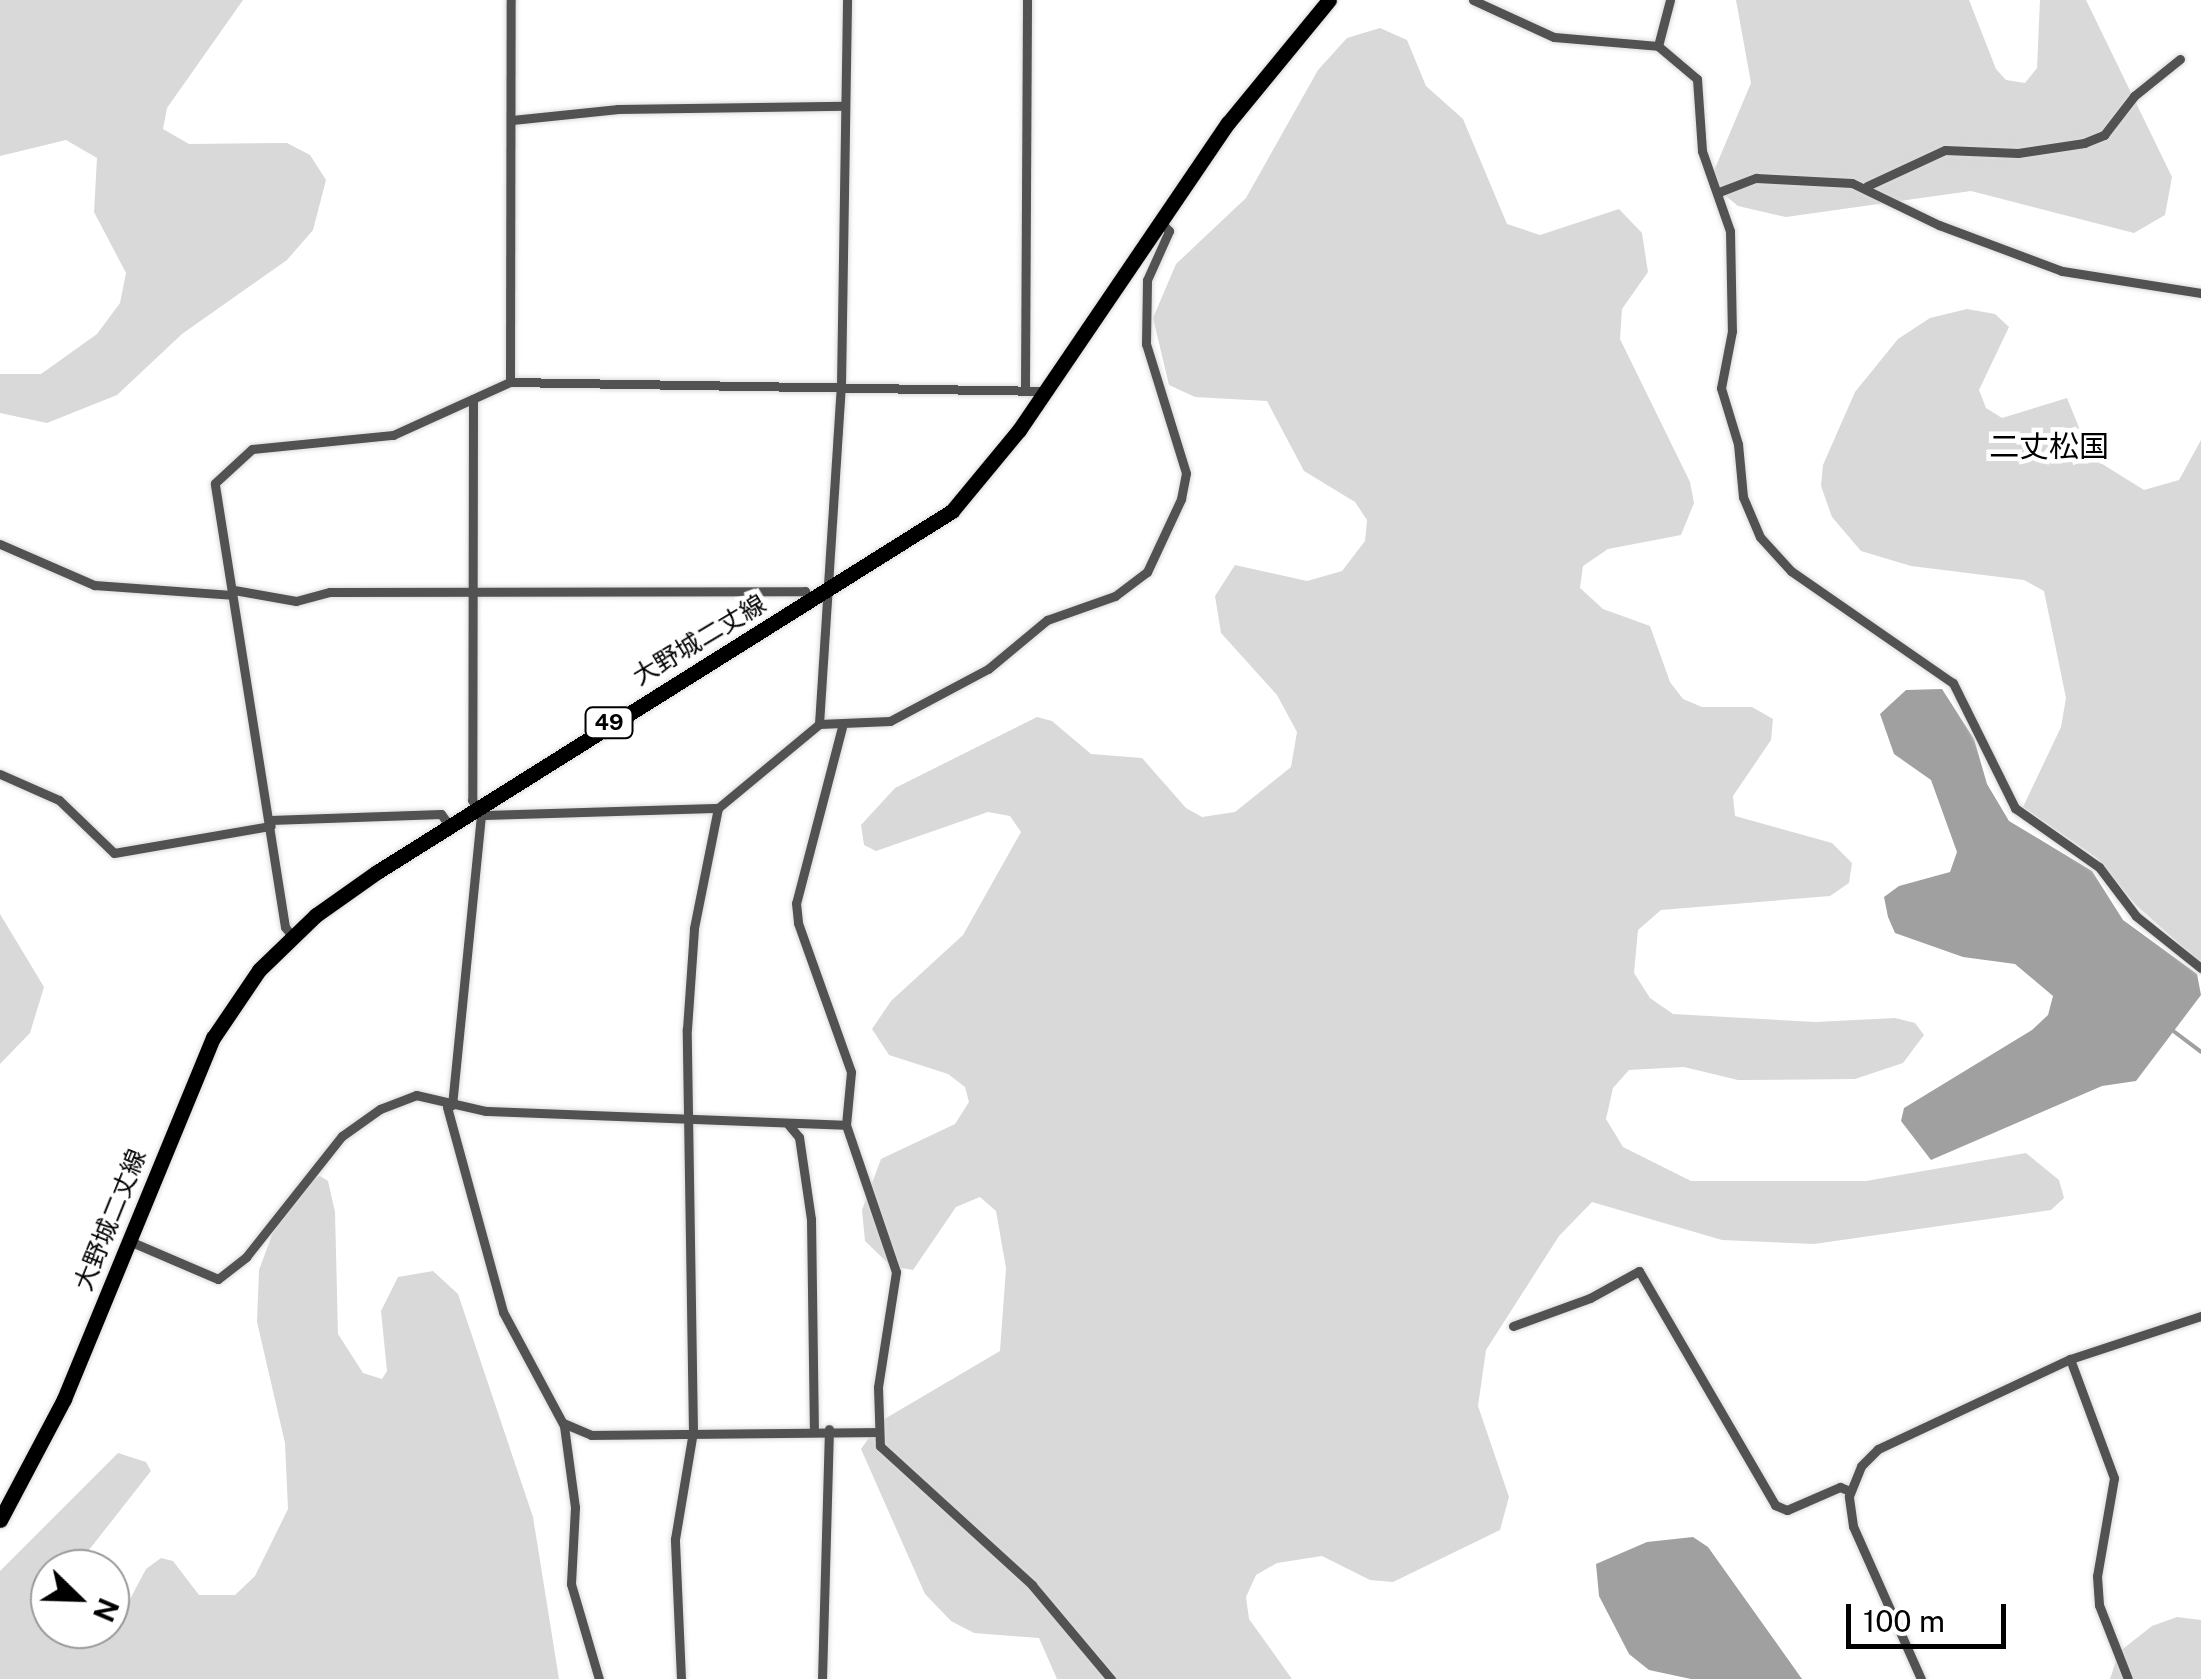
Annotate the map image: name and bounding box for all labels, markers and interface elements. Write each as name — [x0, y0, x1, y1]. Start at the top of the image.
district label: 二丈松国 — [1989, 428, 2109, 464]
street label: 大野城二丈線 — [627, 589, 771, 691]
road number: 49 — [584, 706, 634, 740]
street label: 大野城二丈線 — [68, 1145, 152, 1295]
north arrow — [30, 1549, 130, 1649]
scale bar — [1851, 1584, 2011, 1646]
text: N — [87, 1594, 126, 1627]
text: 100 m — [1863, 1603, 1945, 1639]

